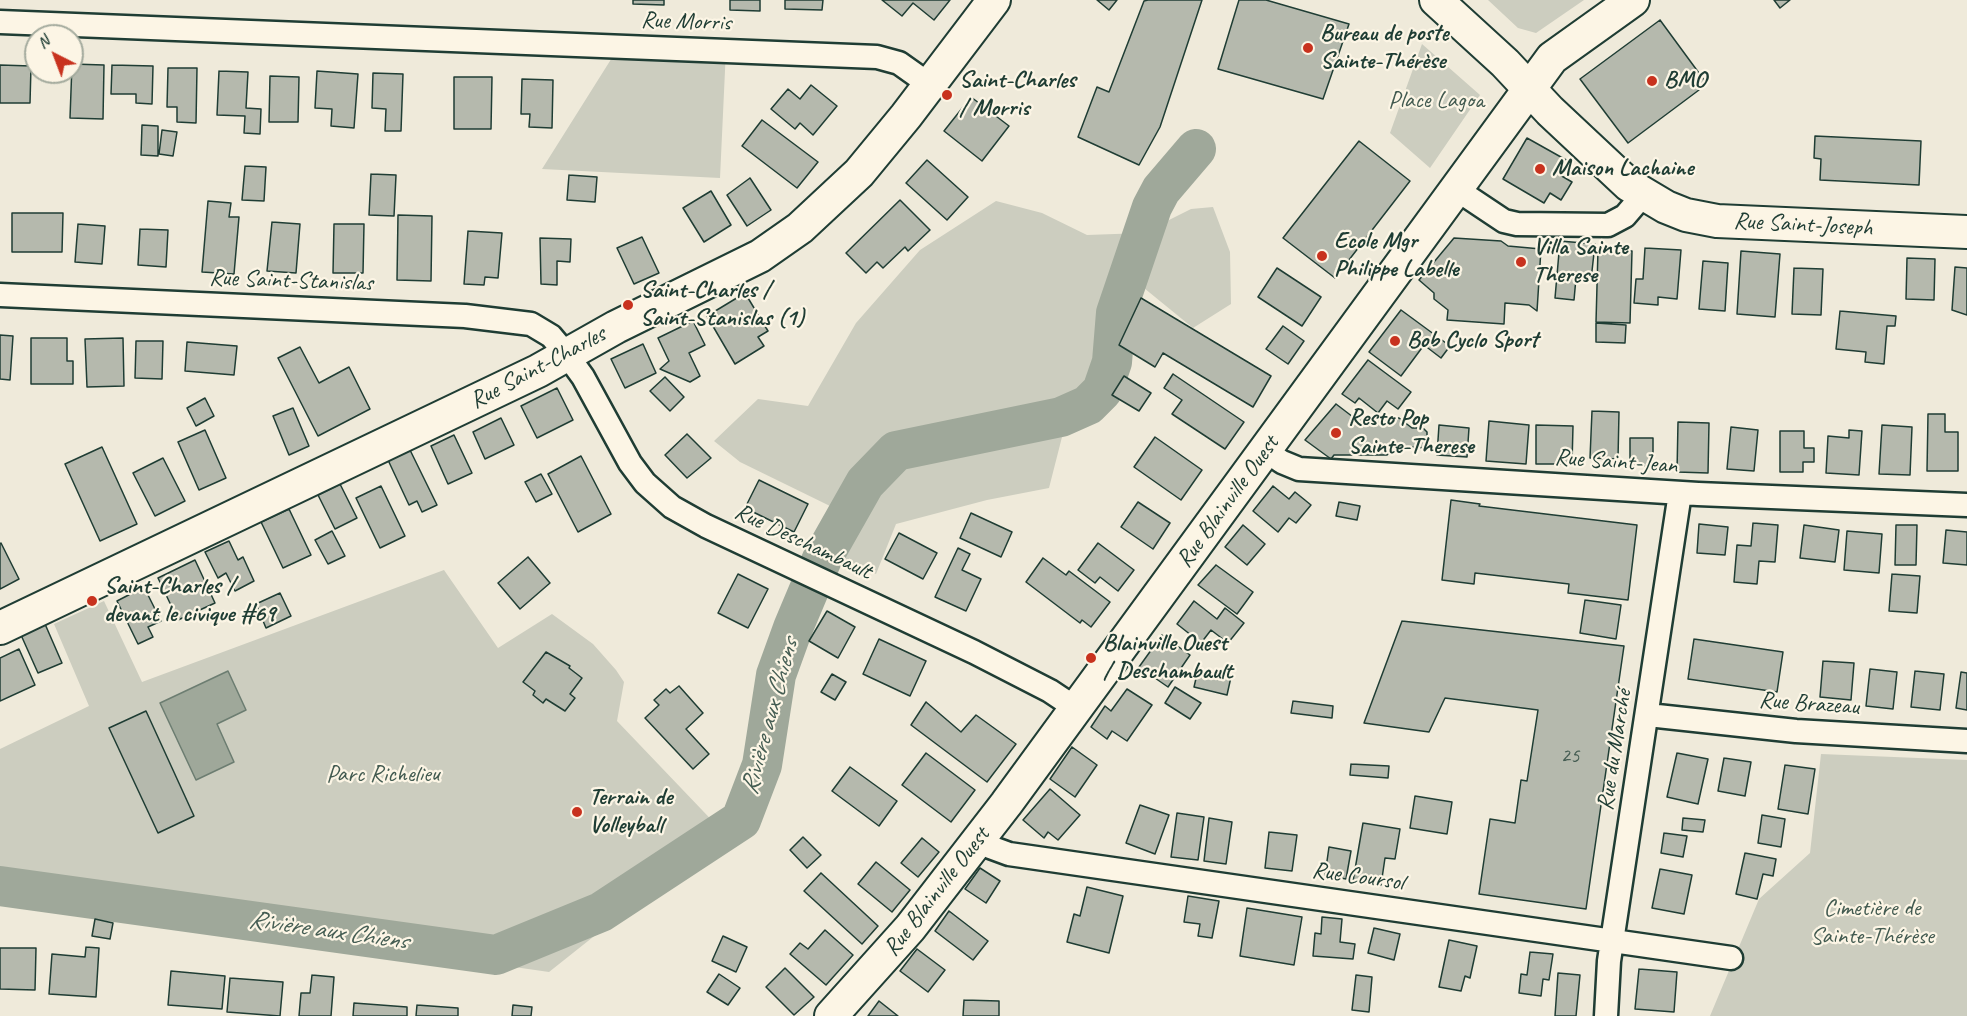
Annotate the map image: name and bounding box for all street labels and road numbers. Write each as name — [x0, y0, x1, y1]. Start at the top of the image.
street label: Rue Morris — [640, 6, 732, 38]
street label: Rue Saint-Joseph — [1733, 207, 1873, 243]
street label: Rue Saint-Stanislas — [209, 264, 373, 298]
street label: Rue Saint-Charles — [465, 320, 611, 416]
street label: Rue Blainville Ouest — [1170, 430, 1286, 574]
street label: Rue Saint-Jean — [1554, 443, 1678, 481]
street label: Rue Deschambault — [730, 498, 876, 586]
street label: Rue Brazeau — [1758, 686, 1860, 722]
street label: Rue du Marché — [1591, 687, 1639, 813]
street label: Rue Blainville Ouest — [878, 822, 996, 962]
street label: Rue Coursol — [1310, 856, 1406, 898]

